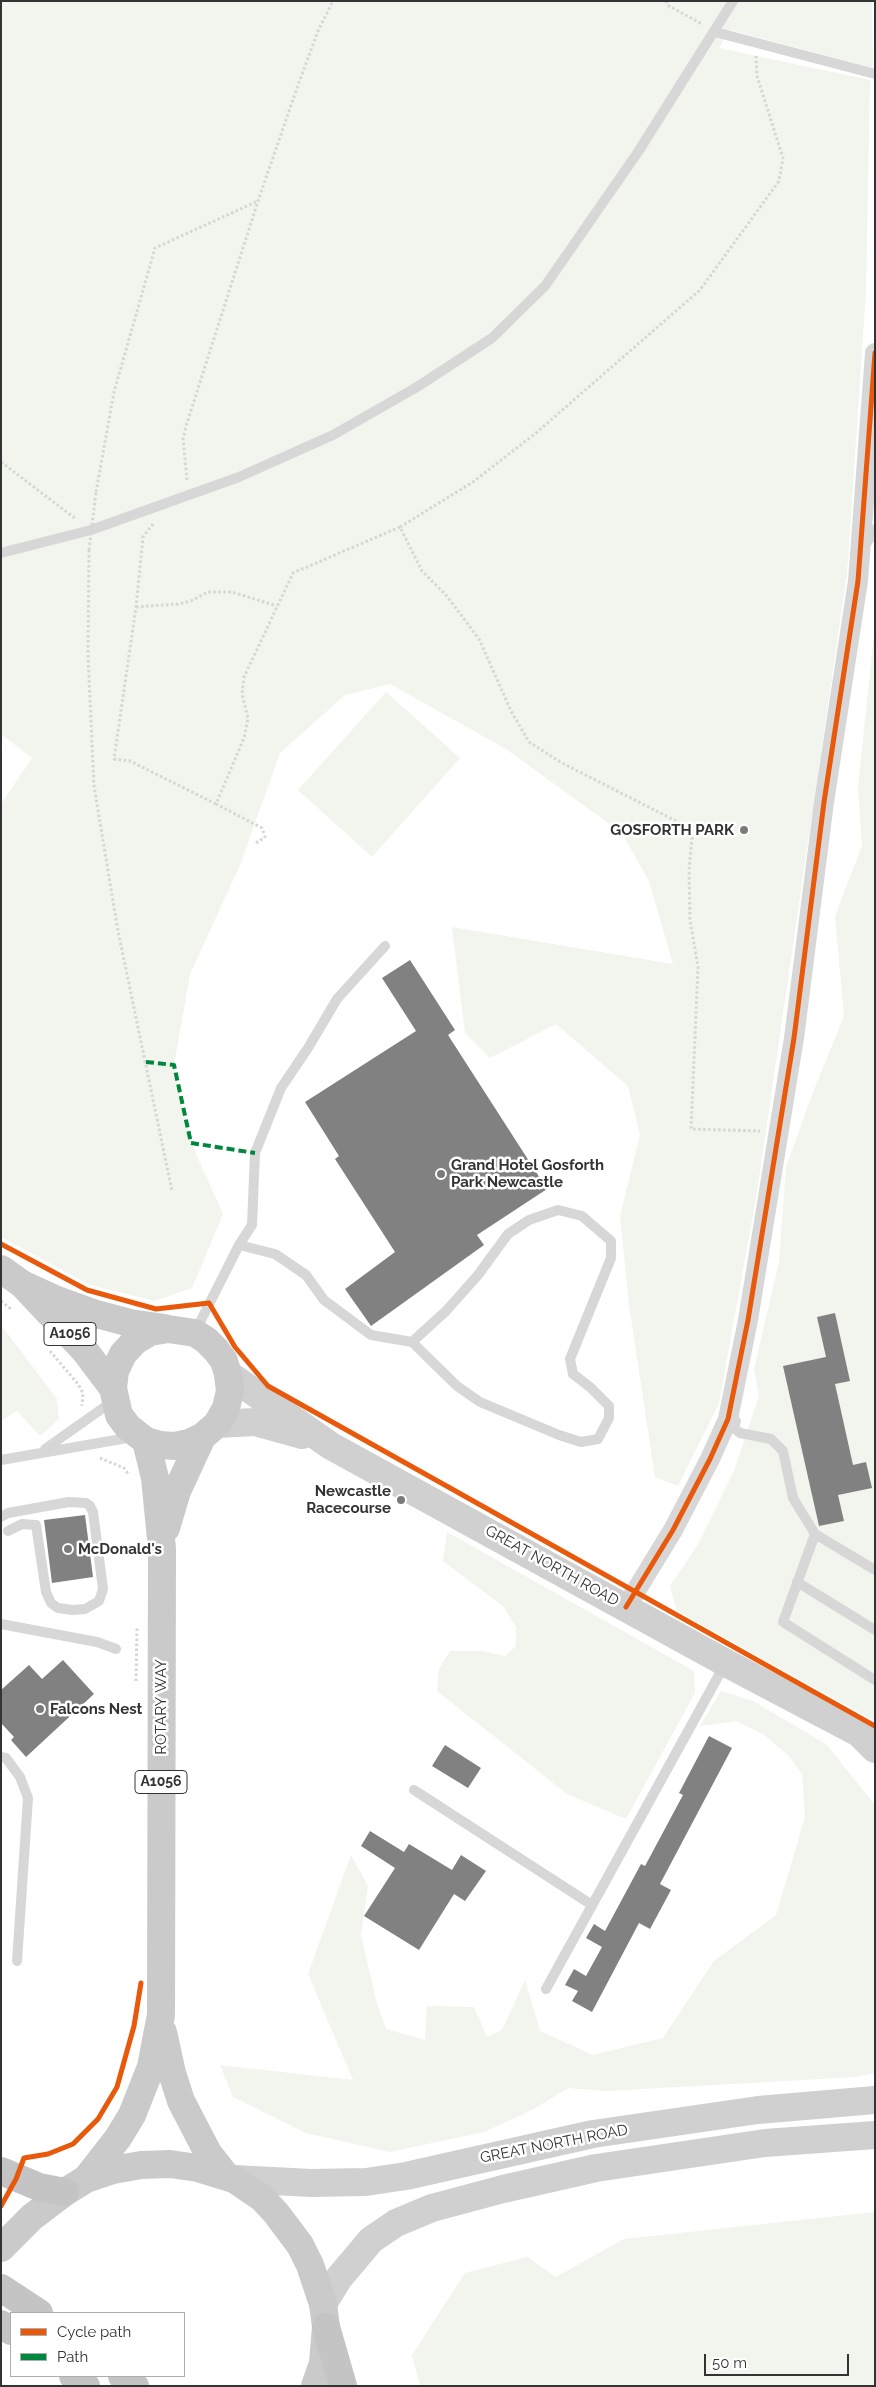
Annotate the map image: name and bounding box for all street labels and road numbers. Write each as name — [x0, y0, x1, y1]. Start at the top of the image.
road number: A1056 — [44, 1322, 96, 1346]
street label: GREAT NORTH ROAD — [482, 1522, 622, 1610]
street label: ROTARY WAY — [152, 1659, 170, 1755]
road number: A1056 — [135, 1770, 187, 1794]
street label: GREAT NORTH ROAD — [479, 2121, 629, 2167]

